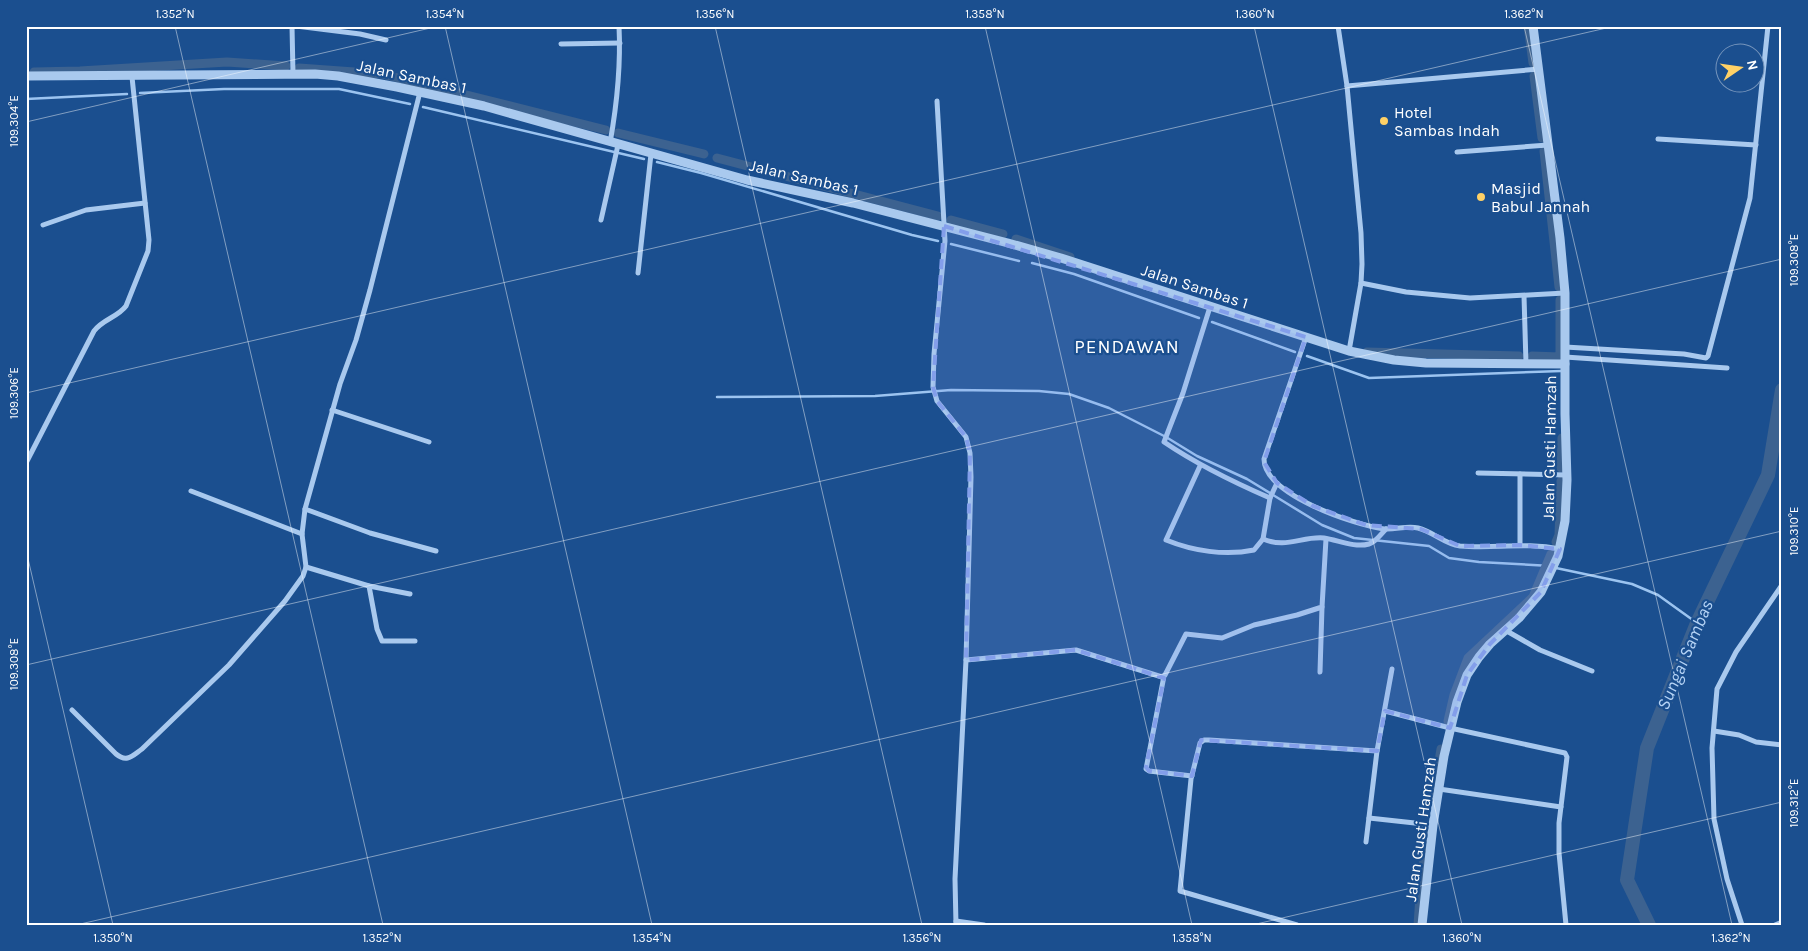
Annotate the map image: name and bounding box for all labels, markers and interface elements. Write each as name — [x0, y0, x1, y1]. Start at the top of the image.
text: 1.352°N — [155, 7, 195, 21]
text: 1.354°N — [426, 7, 464, 21]
text: 1.356°N — [695, 7, 735, 21]
text: 1.358°N — [965, 7, 1005, 21]
text: 1.360°N — [1235, 7, 1275, 21]
text: 1.362°N — [1504, 7, 1544, 21]
north arrow — [1716, 42, 1766, 92]
street label: Jalan Sambas 1 — [356, 56, 468, 97]
text: N — [1743, 58, 1762, 72]
text: 109.304°E — [7, 95, 21, 147]
place label: Hotel Sambas Indah — [1394, 103, 1500, 140]
marker: Hotel Sambas Indah — [1378, 115, 1390, 127]
street label: Jalan Sambas 1 — [748, 156, 860, 199]
place label: Masjid Babul Jannah — [1491, 179, 1590, 216]
marker: Masjid Babul Jannah — [1475, 191, 1487, 203]
text: 109.308°E — [1787, 234, 1801, 286]
street label: Jalan Sambas 1 — [1139, 260, 1251, 313]
district label: PENDAWAN — [1074, 336, 1180, 358]
text: 109.306°E — [7, 367, 21, 419]
street label: Jalan Gusti Hamzah — [1539, 375, 1560, 521]
text: 109.310°E — [1787, 506, 1801, 556]
water label: Sungai Sambas — [1652, 597, 1718, 713]
text: 109.308°E — [7, 638, 21, 690]
street label: Jalan Gusti Hamzah — [1401, 756, 1440, 902]
text: 109.312°E — [1787, 778, 1801, 828]
text: 1.350°N — [93, 931, 133, 945]
text: 1.352°N — [362, 931, 402, 945]
text: 1.354°N — [633, 931, 671, 945]
text: 1.356°N — [902, 931, 942, 945]
text: 1.358°N — [1172, 931, 1212, 945]
text: 1.360°N — [1442, 931, 1482, 945]
text: 1.362°N — [1711, 931, 1751, 945]

